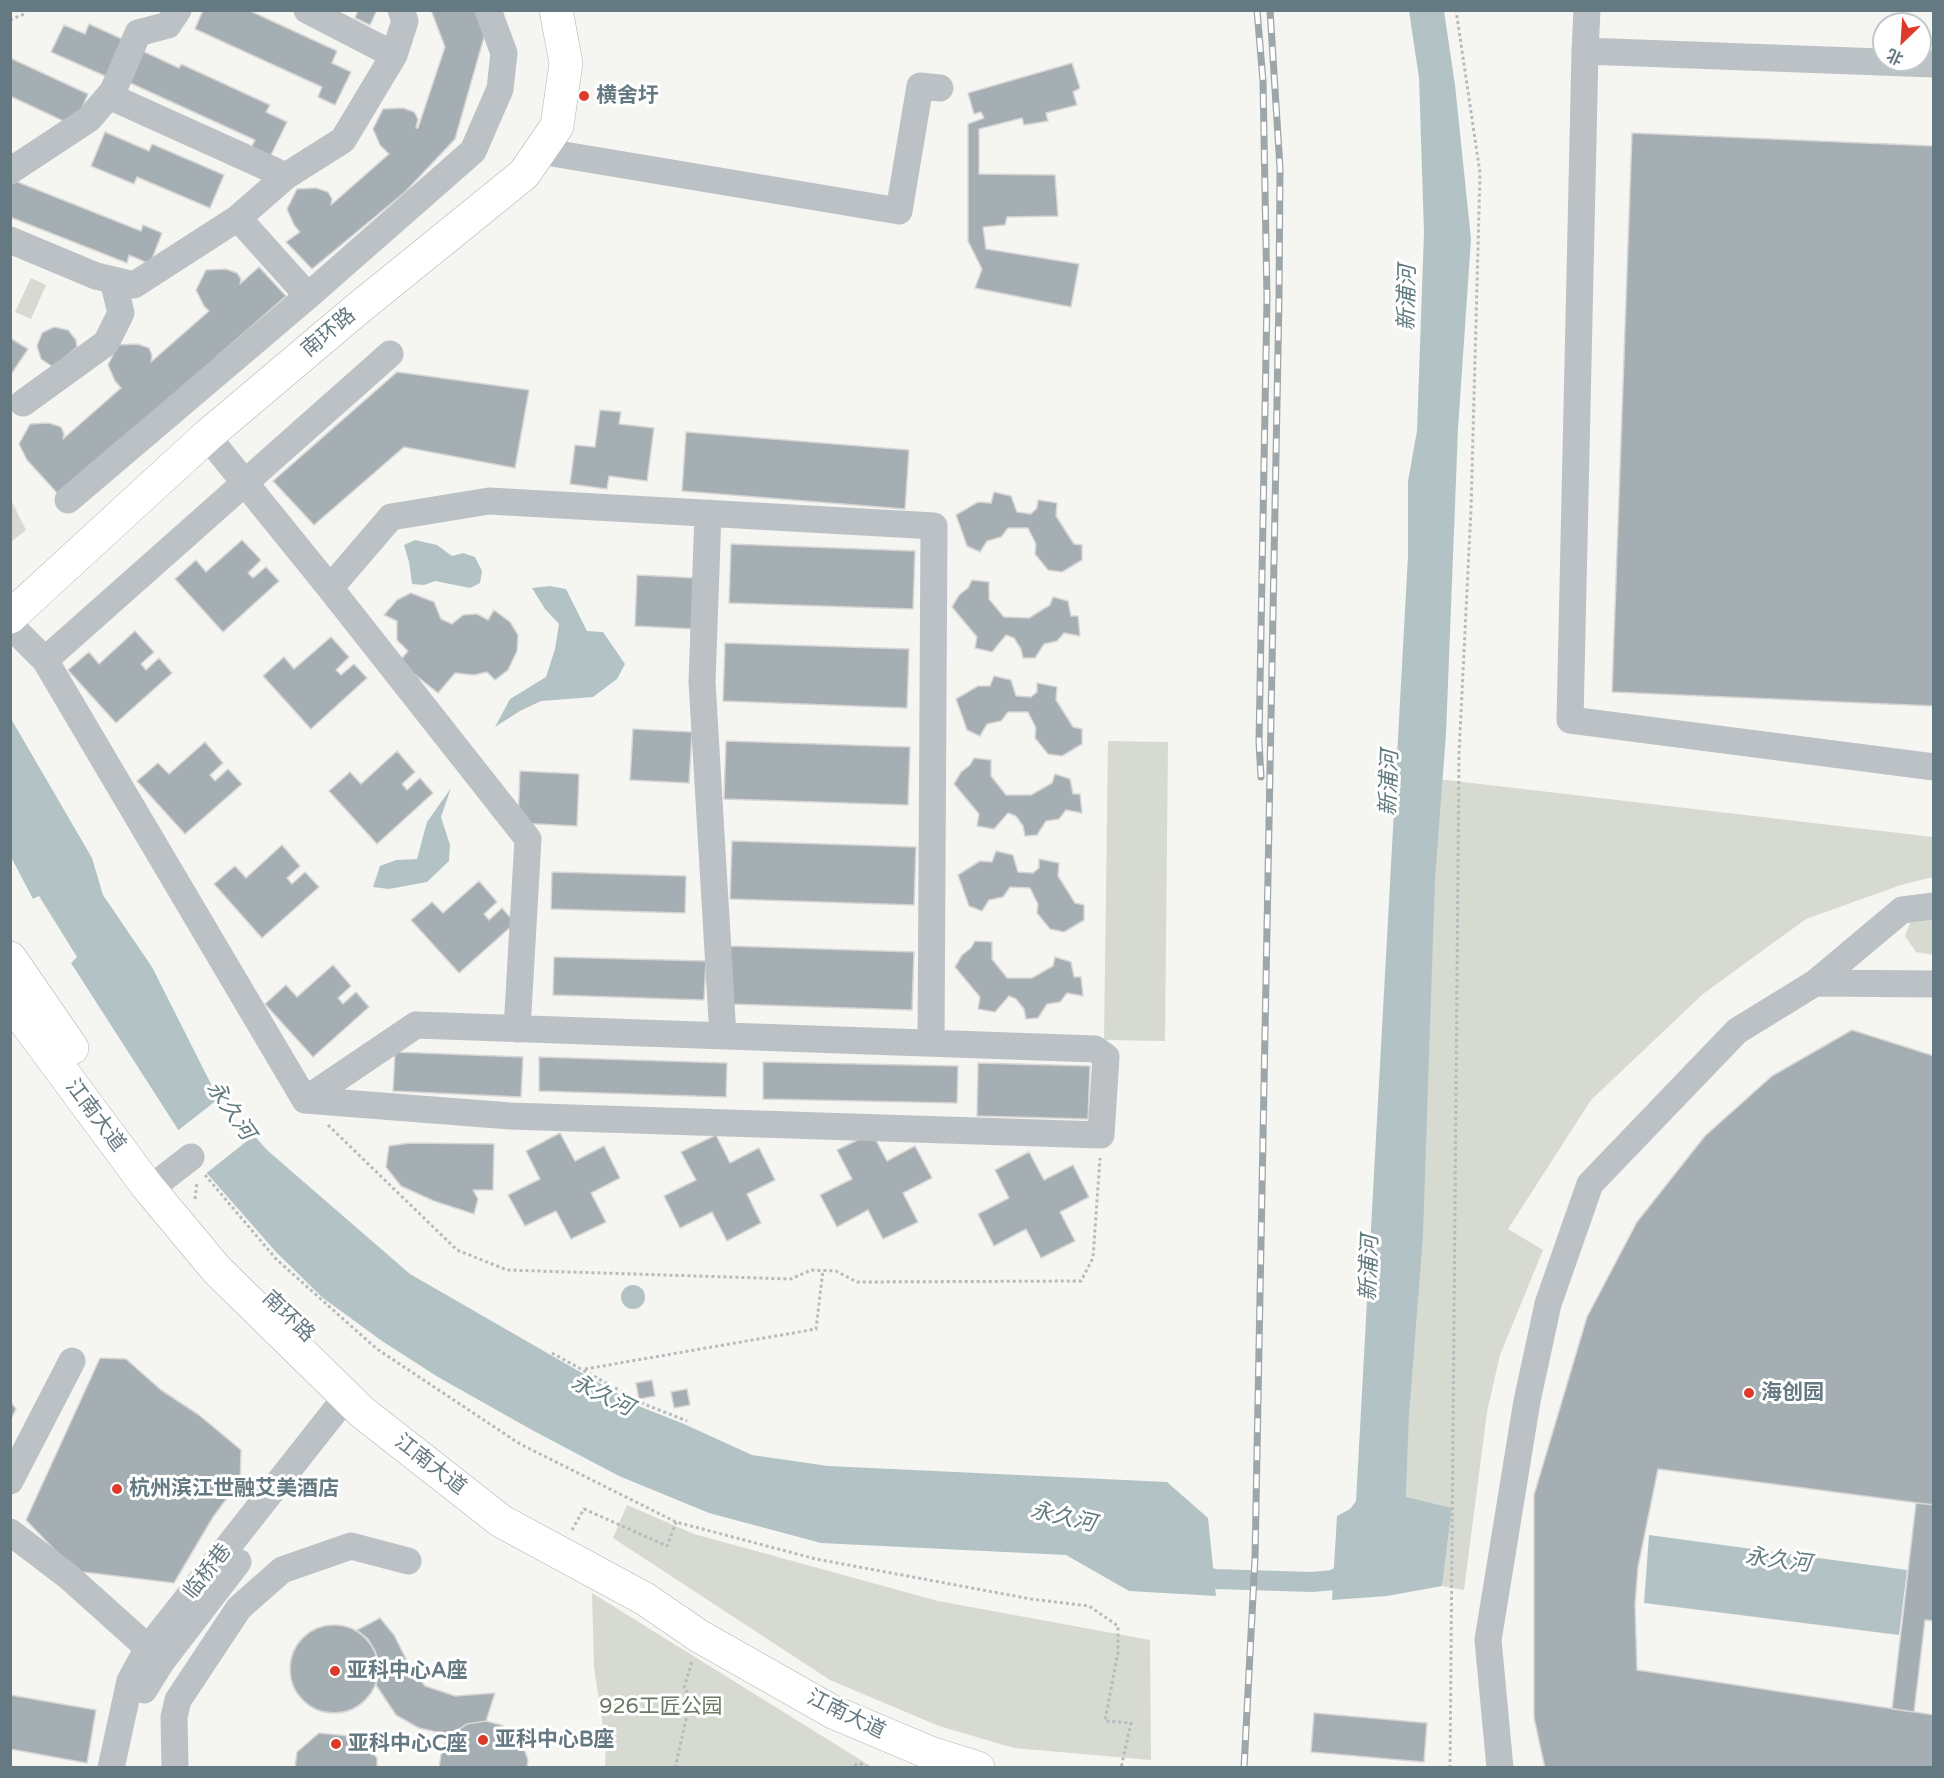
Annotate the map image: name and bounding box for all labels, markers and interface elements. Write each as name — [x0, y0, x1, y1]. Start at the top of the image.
north arrow — [1872, 12, 1932, 72]
text: 北 — [1884, 44, 1907, 69]
place label: 横舍圩 — [596, 83, 659, 109]
marker: 横舍圩 — [577, 89, 591, 103]
water label: 新浦河 — [1394, 265, 1422, 331]
street label: 南环路 — [297, 303, 361, 363]
water label: 新浦河 — [1376, 750, 1404, 816]
street label: 江南大道 — [60, 1075, 130, 1157]
water label: 永久河 — [200, 1076, 260, 1146]
water label: 新浦河 — [1356, 1235, 1384, 1301]
street label: 南环路 — [257, 1286, 319, 1348]
water label: 永久河 — [567, 1370, 637, 1422]
place label: 海创园 — [1761, 1380, 1824, 1406]
marker: 海创园 — [1742, 1386, 1756, 1400]
street label: 江南大道 — [389, 1429, 471, 1501]
place label: 杭州滨江世融艾美酒店 — [129, 1476, 339, 1502]
marker: 杭州滨江世融艾美酒店 — [110, 1482, 124, 1496]
water label: 永久河 — [1028, 1498, 1098, 1538]
street label: 临桥巷 — [179, 1539, 237, 1605]
water label: 永久河 — [1744, 1544, 1812, 1578]
place label: 亚科中心A座 — [347, 1658, 468, 1684]
marker: 亚科中心A座 — [328, 1664, 342, 1678]
street label: 江南大道 — [803, 1685, 889, 1745]
park label: 926工匠公园 — [599, 1694, 723, 1720]
place label: 亚科中心B座 — [495, 1727, 615, 1753]
place label: 亚科中心C座 — [348, 1731, 468, 1757]
marker: 亚科中心B座 — [476, 1733, 490, 1747]
marker: 亚科中心C座 — [329, 1737, 343, 1751]

